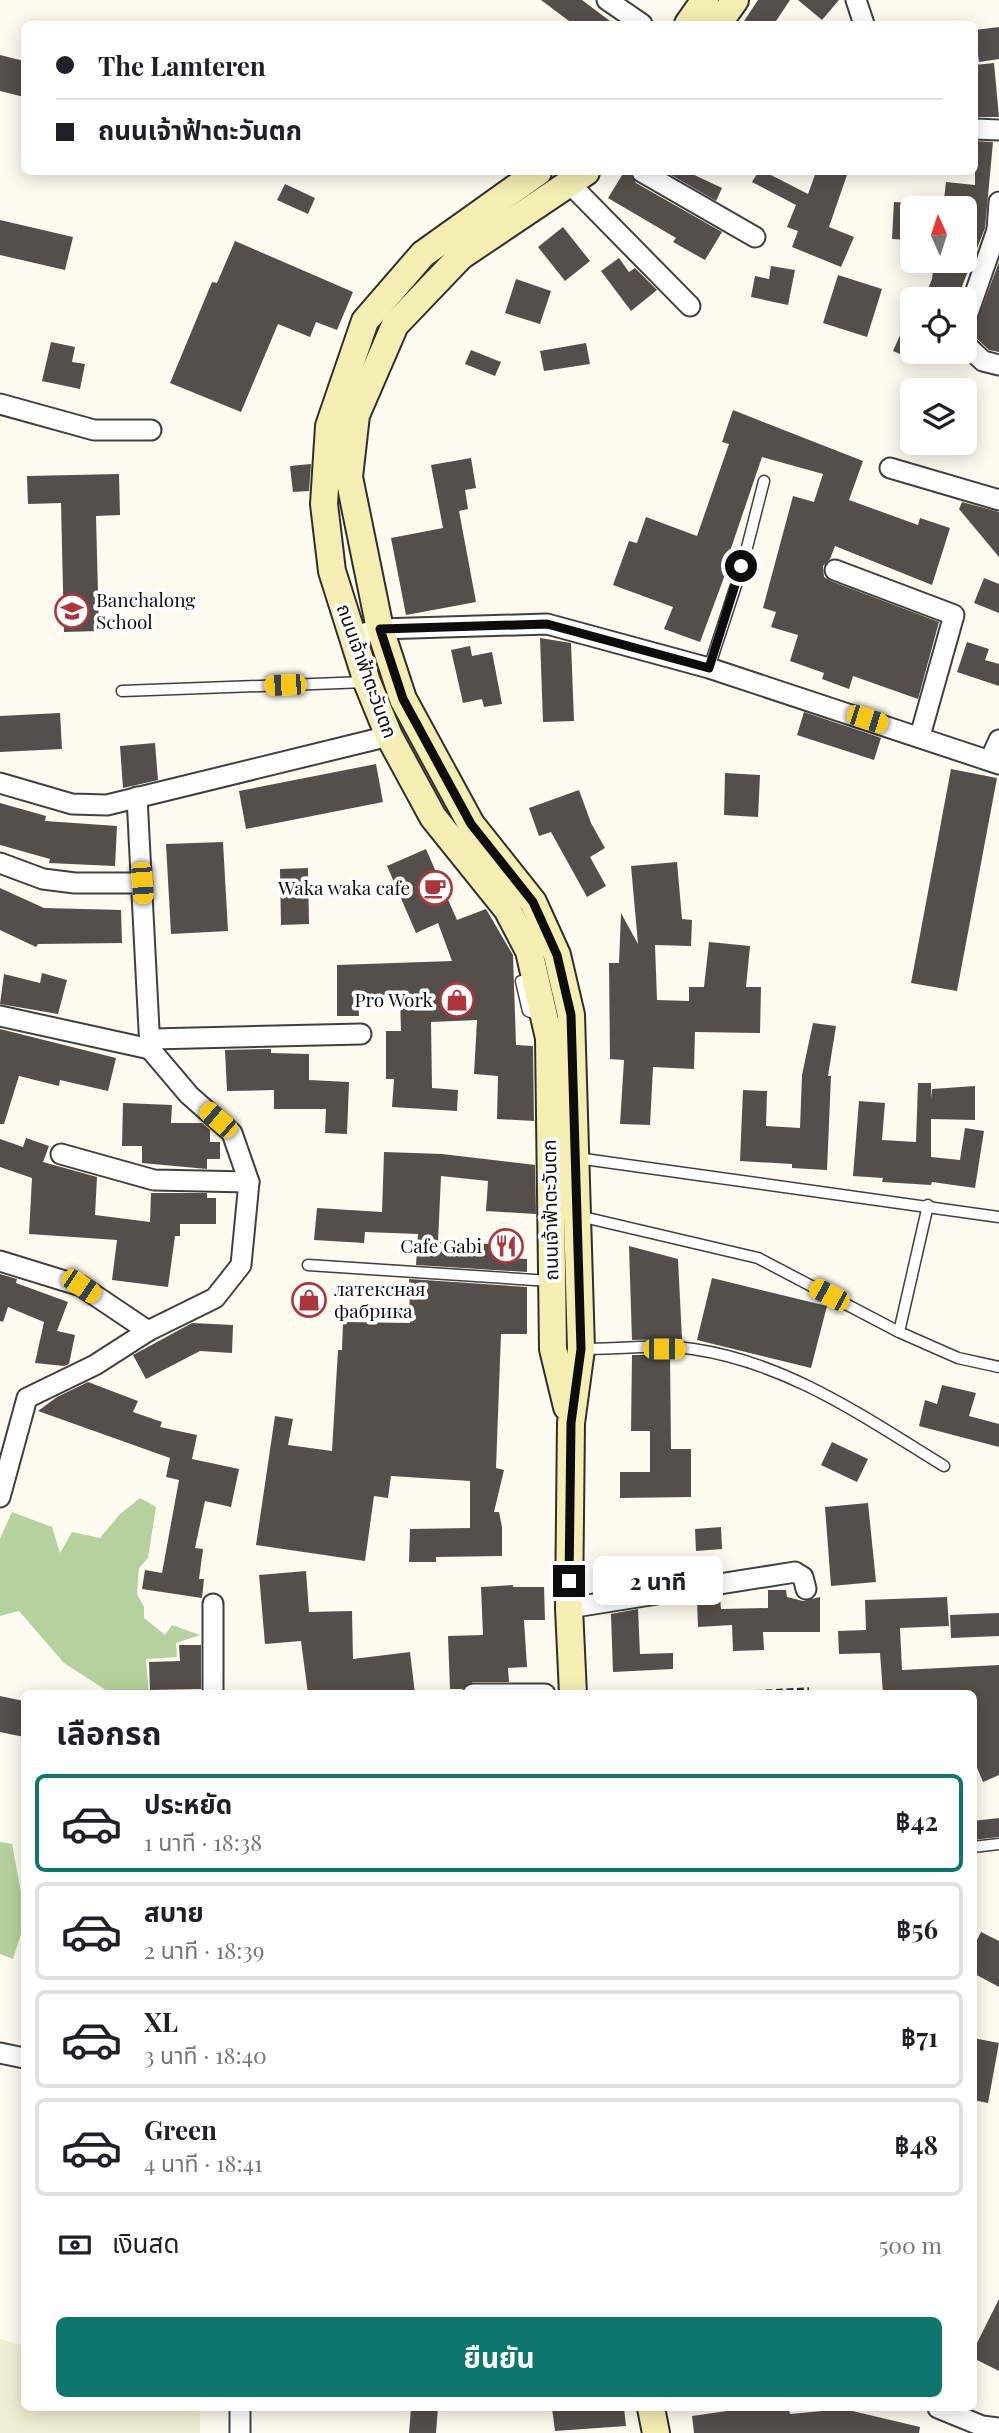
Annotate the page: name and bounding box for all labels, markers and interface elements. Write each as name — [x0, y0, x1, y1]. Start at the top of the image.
text: The Lamteren — [98, 48, 266, 83]
text: ถนนเจ้าฟ้าตะวันตก — [98, 112, 302, 147]
north arrow — [900, 196, 976, 273]
map controls — [900, 196, 977, 455]
button: locate — [900, 287, 977, 364]
button: layers — [900, 378, 977, 455]
route start — [725, 550, 757, 582]
place label: Banchalong School — [96, 586, 195, 634]
school or university icon: Banchalong School — [53, 592, 91, 630]
street label: ถนนเจ้าฟ้าตะวันตก — [332, 600, 404, 741]
car — [264, 674, 307, 696]
car — [844, 703, 891, 735]
car — [131, 861, 154, 905]
cafe icon: Waka waka cafe — [416, 869, 454, 907]
place label: Waka waka cafe — [277, 874, 410, 900]
shop icon: Pro Work — [438, 981, 476, 1019]
place label: Pro Work — [354, 986, 434, 1012]
car — [196, 1098, 241, 1142]
street label: ถนนเจ้าฟ้าตะวันตก — [535, 1139, 563, 1281]
restaurant icon: Cafe Gabi — [487, 1227, 525, 1265]
place label: Cafe Gabi — [400, 1232, 482, 1258]
car — [58, 1266, 105, 1306]
place label: латексная фабрика — [334, 1275, 425, 1323]
car — [806, 1276, 853, 1314]
shop icon: латексная фабрика — [290, 1281, 328, 1319]
car — [644, 1339, 686, 1360]
callout: 2 นาที — [594, 1556, 723, 1606]
route end — [553, 1565, 585, 1597]
text: 2 นาที — [630, 1565, 686, 1596]
text: เลือกรถ — [56, 1710, 161, 1753]
text: ประหยัด — [144, 1786, 232, 1821]
icon: car — [60, 1792, 123, 1855]
text: ฿42 — [896, 1803, 938, 1838]
text: 1 นาที · 18:38 — [144, 1826, 262, 1857]
text: สบาย — [144, 1894, 204, 1929]
icon: car — [60, 1900, 123, 1963]
text: ฿56 — [896, 1911, 938, 1946]
text: 2 นาที · 18:39 — [144, 1934, 264, 1965]
text: XL — [144, 2004, 178, 2039]
icon: car — [60, 2008, 123, 2071]
text: ฿71 — [901, 2019, 938, 2054]
text: 3 นาที · 18:40 — [144, 2039, 267, 2070]
text: Green — [144, 2112, 217, 2147]
icon: car — [60, 2116, 123, 2179]
text: ฿48 — [895, 2127, 938, 2162]
text: 4 นาที · 18:41 — [144, 2147, 263, 2178]
text: เงินสด — [112, 2225, 179, 2260]
icon: cash — [56, 2226, 94, 2264]
text: 500 m — [879, 2229, 942, 2260]
button: ยืนยัน — [56, 2317, 942, 2397]

